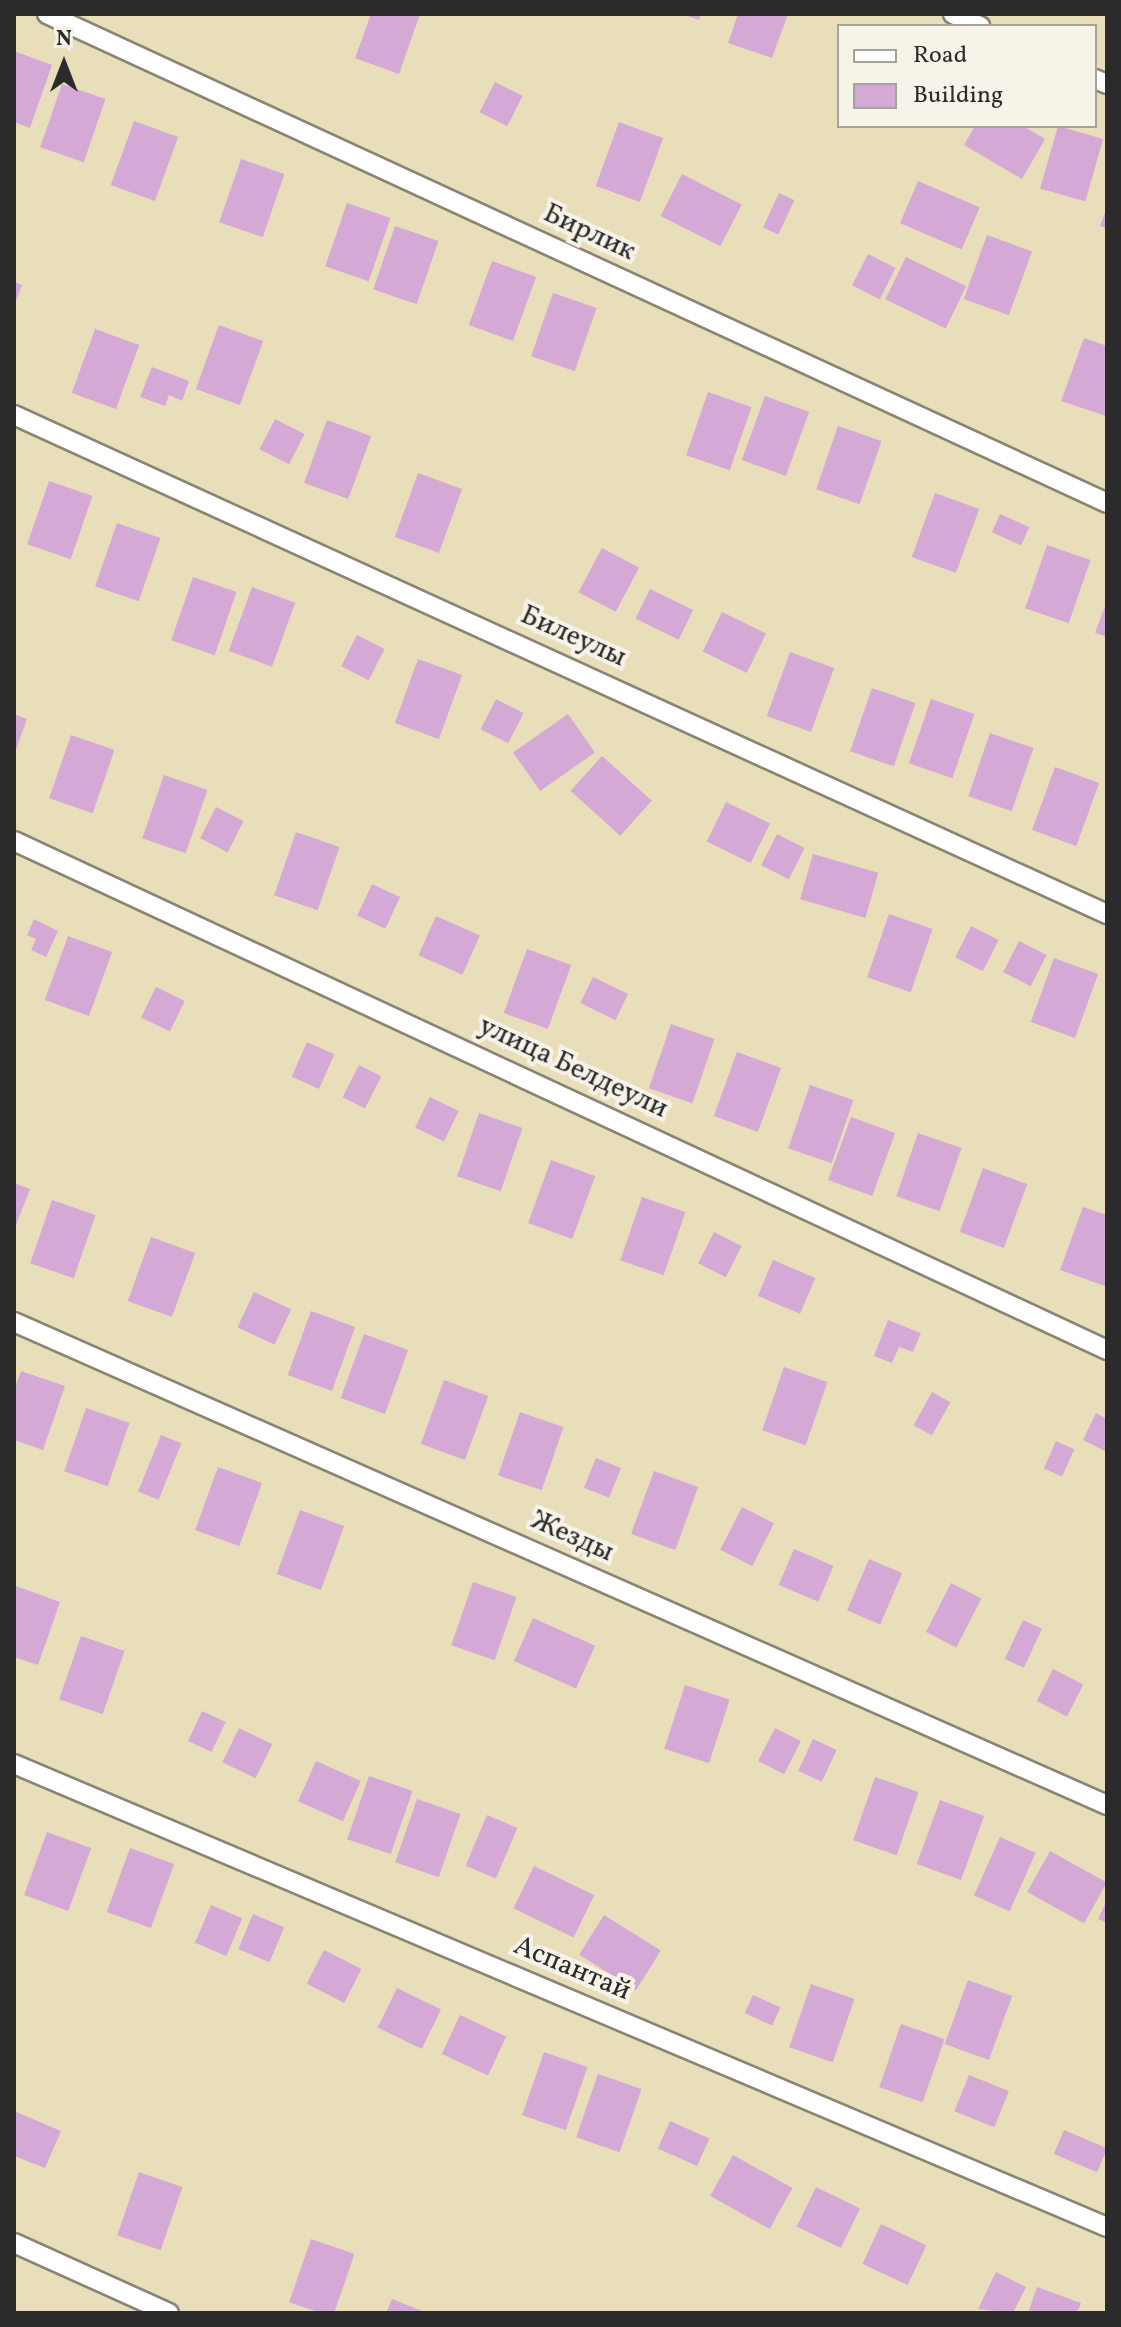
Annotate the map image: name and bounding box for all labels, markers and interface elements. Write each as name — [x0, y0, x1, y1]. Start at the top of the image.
north arrow — [24, 24, 104, 104]
text: N — [56, 24, 72, 55]
legend — [837, 24, 1097, 128]
text: Road — [913, 39, 967, 73]
text: Building — [913, 79, 1003, 113]
street label: Бирлик — [538, 197, 640, 269]
street label: Билеулы — [515, 599, 631, 675]
street label: улица Белдеули — [473, 1009, 673, 1127]
street label: Жезды — [525, 1504, 619, 1570]
street label: Аспантай — [508, 1929, 636, 2009]

